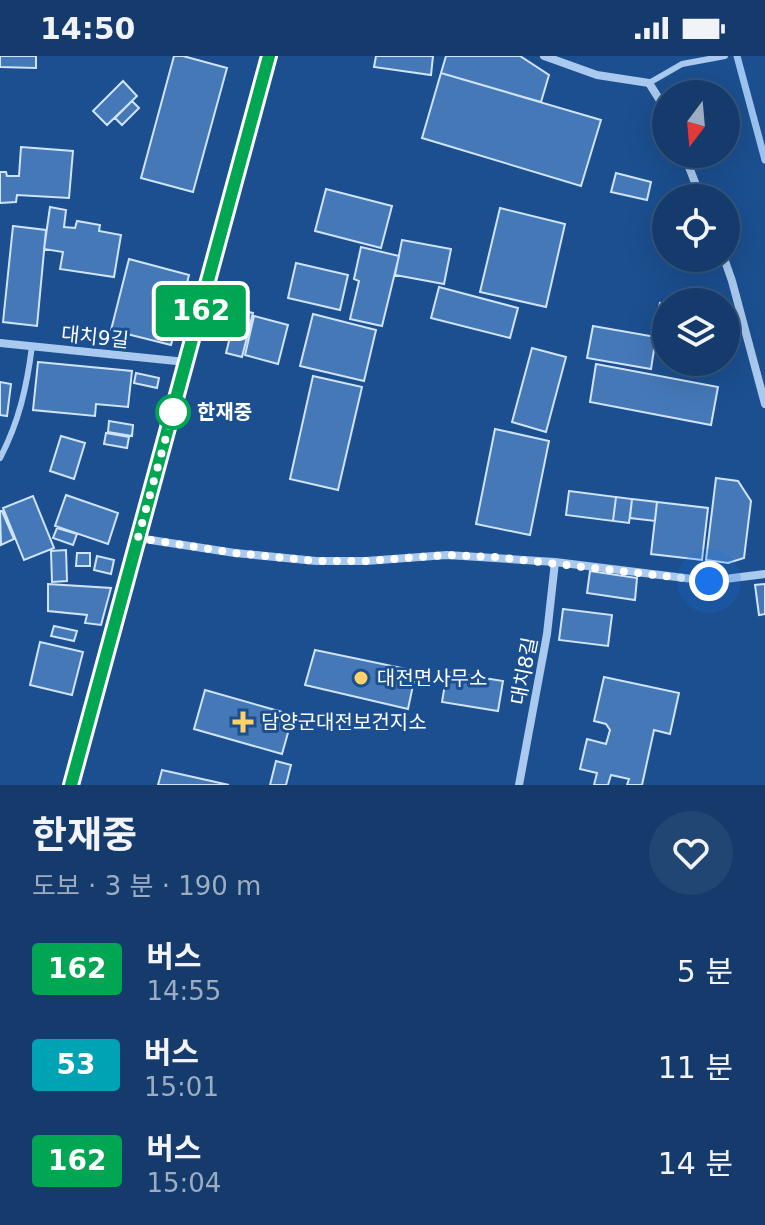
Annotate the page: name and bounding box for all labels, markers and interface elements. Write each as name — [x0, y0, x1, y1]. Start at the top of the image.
text: 14:50 — [40, 11, 136, 46]
north arrow — [652, 80, 740, 168]
map controls — [652, 80, 740, 376]
button: locate — [652, 184, 740, 272]
line badge: 162 — [155, 285, 247, 337]
button: layers — [652, 288, 740, 376]
text: 162 — [172, 294, 230, 327]
street label: 대치9길 — [60, 322, 130, 352]
marker: 한재중 — [156, 395, 190, 429]
place label: 한재중 — [197, 400, 252, 424]
your location — [689, 561, 729, 601]
street label: 대치8길 — [506, 635, 542, 707]
place label: 대전면사무소 — [377, 666, 487, 690]
marker: 대전면사무소 — [352, 669, 370, 687]
place label: 담양군대전보건지소 — [261, 710, 427, 734]
marker: 담양군대전보건지소 — [232, 711, 254, 733]
button: heart — [649, 811, 733, 895]
text: 한재중 — [32, 813, 137, 857]
text: 도보 · 3 분 · 190 m — [32, 871, 261, 901]
text: 버스 — [146, 939, 202, 974]
text: 162 — [48, 952, 106, 985]
text: 5 분 — [677, 954, 733, 989]
text: 14:55 — [146, 976, 221, 1006]
text: 버스 — [144, 1035, 199, 1070]
text: 53 — [57, 1048, 95, 1081]
text: 11 분 — [658, 1050, 733, 1085]
text: 15:01 — [144, 1072, 219, 1102]
text: 버스 — [146, 1131, 202, 1166]
text: 162 — [48, 1144, 106, 1177]
text: 14 분 — [658, 1146, 733, 1181]
text: 15:04 — [146, 1168, 221, 1198]

